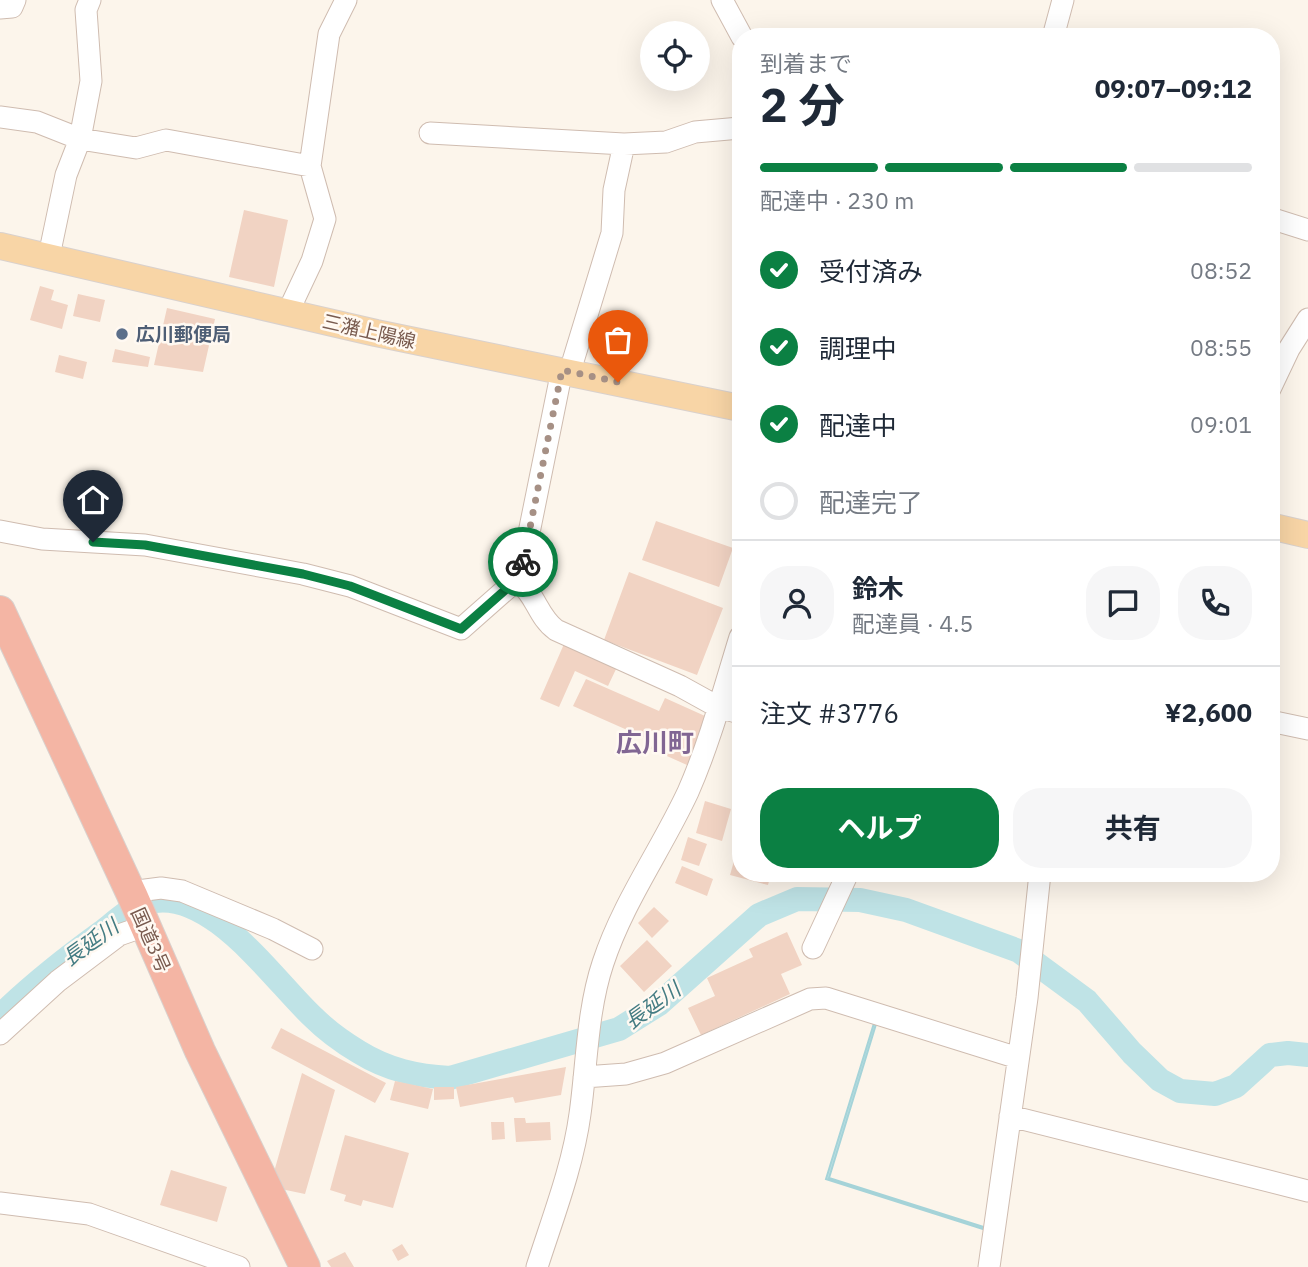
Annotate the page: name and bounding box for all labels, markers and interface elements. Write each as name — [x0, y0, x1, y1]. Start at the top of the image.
map controls — [640, 21, 710, 91]
button: locate — [640, 21, 710, 91]
text: 到着まで — [760, 48, 852, 78]
text: 09:07–09:12 — [1095, 71, 1252, 105]
text: 2 分 — [760, 75, 844, 135]
text: 配達中 · 230 m — [760, 185, 914, 215]
icon: check — [760, 251, 798, 289]
text: 受付済み — [819, 254, 923, 288]
text: 08:52 — [1190, 255, 1252, 285]
street label: 三潴上陽線 — [320, 309, 418, 353]
pin — [588, 310, 648, 382]
icon: bag — [599, 321, 637, 359]
place label: 広川郵便局 — [136, 322, 231, 346]
marker: 広川郵便局 — [114, 326, 130, 342]
icon: check — [760, 328, 798, 366]
text: 調理中 — [819, 331, 897, 365]
text: 08:55 — [1190, 332, 1252, 362]
icon: check — [760, 405, 798, 443]
text: 配達中 — [819, 408, 897, 442]
text: 09:01 — [1190, 409, 1252, 439]
pin — [63, 470, 123, 542]
icon: home — [74, 481, 112, 519]
text: 配達完了 — [819, 485, 923, 519]
courier — [488, 527, 558, 597]
icon: bike — [504, 543, 542, 581]
button: person — [760, 566, 834, 640]
button: chat — [1086, 566, 1160, 640]
button: phone — [1178, 566, 1252, 640]
text: 鈴木 — [852, 571, 904, 605]
text: 配達員 · 4.5 — [852, 608, 973, 638]
text: ¥2,600 — [1165, 695, 1252, 729]
text: 注文 #3776 — [760, 696, 899, 730]
district label: 広川町 — [616, 725, 694, 759]
button: ヘルプ — [760, 788, 999, 868]
button: 共有 — [1013, 788, 1252, 868]
street label: 国道3号 — [126, 904, 176, 976]
water label: 長延川 — [56, 911, 125, 972]
water label: 長延川 — [618, 974, 687, 1035]

